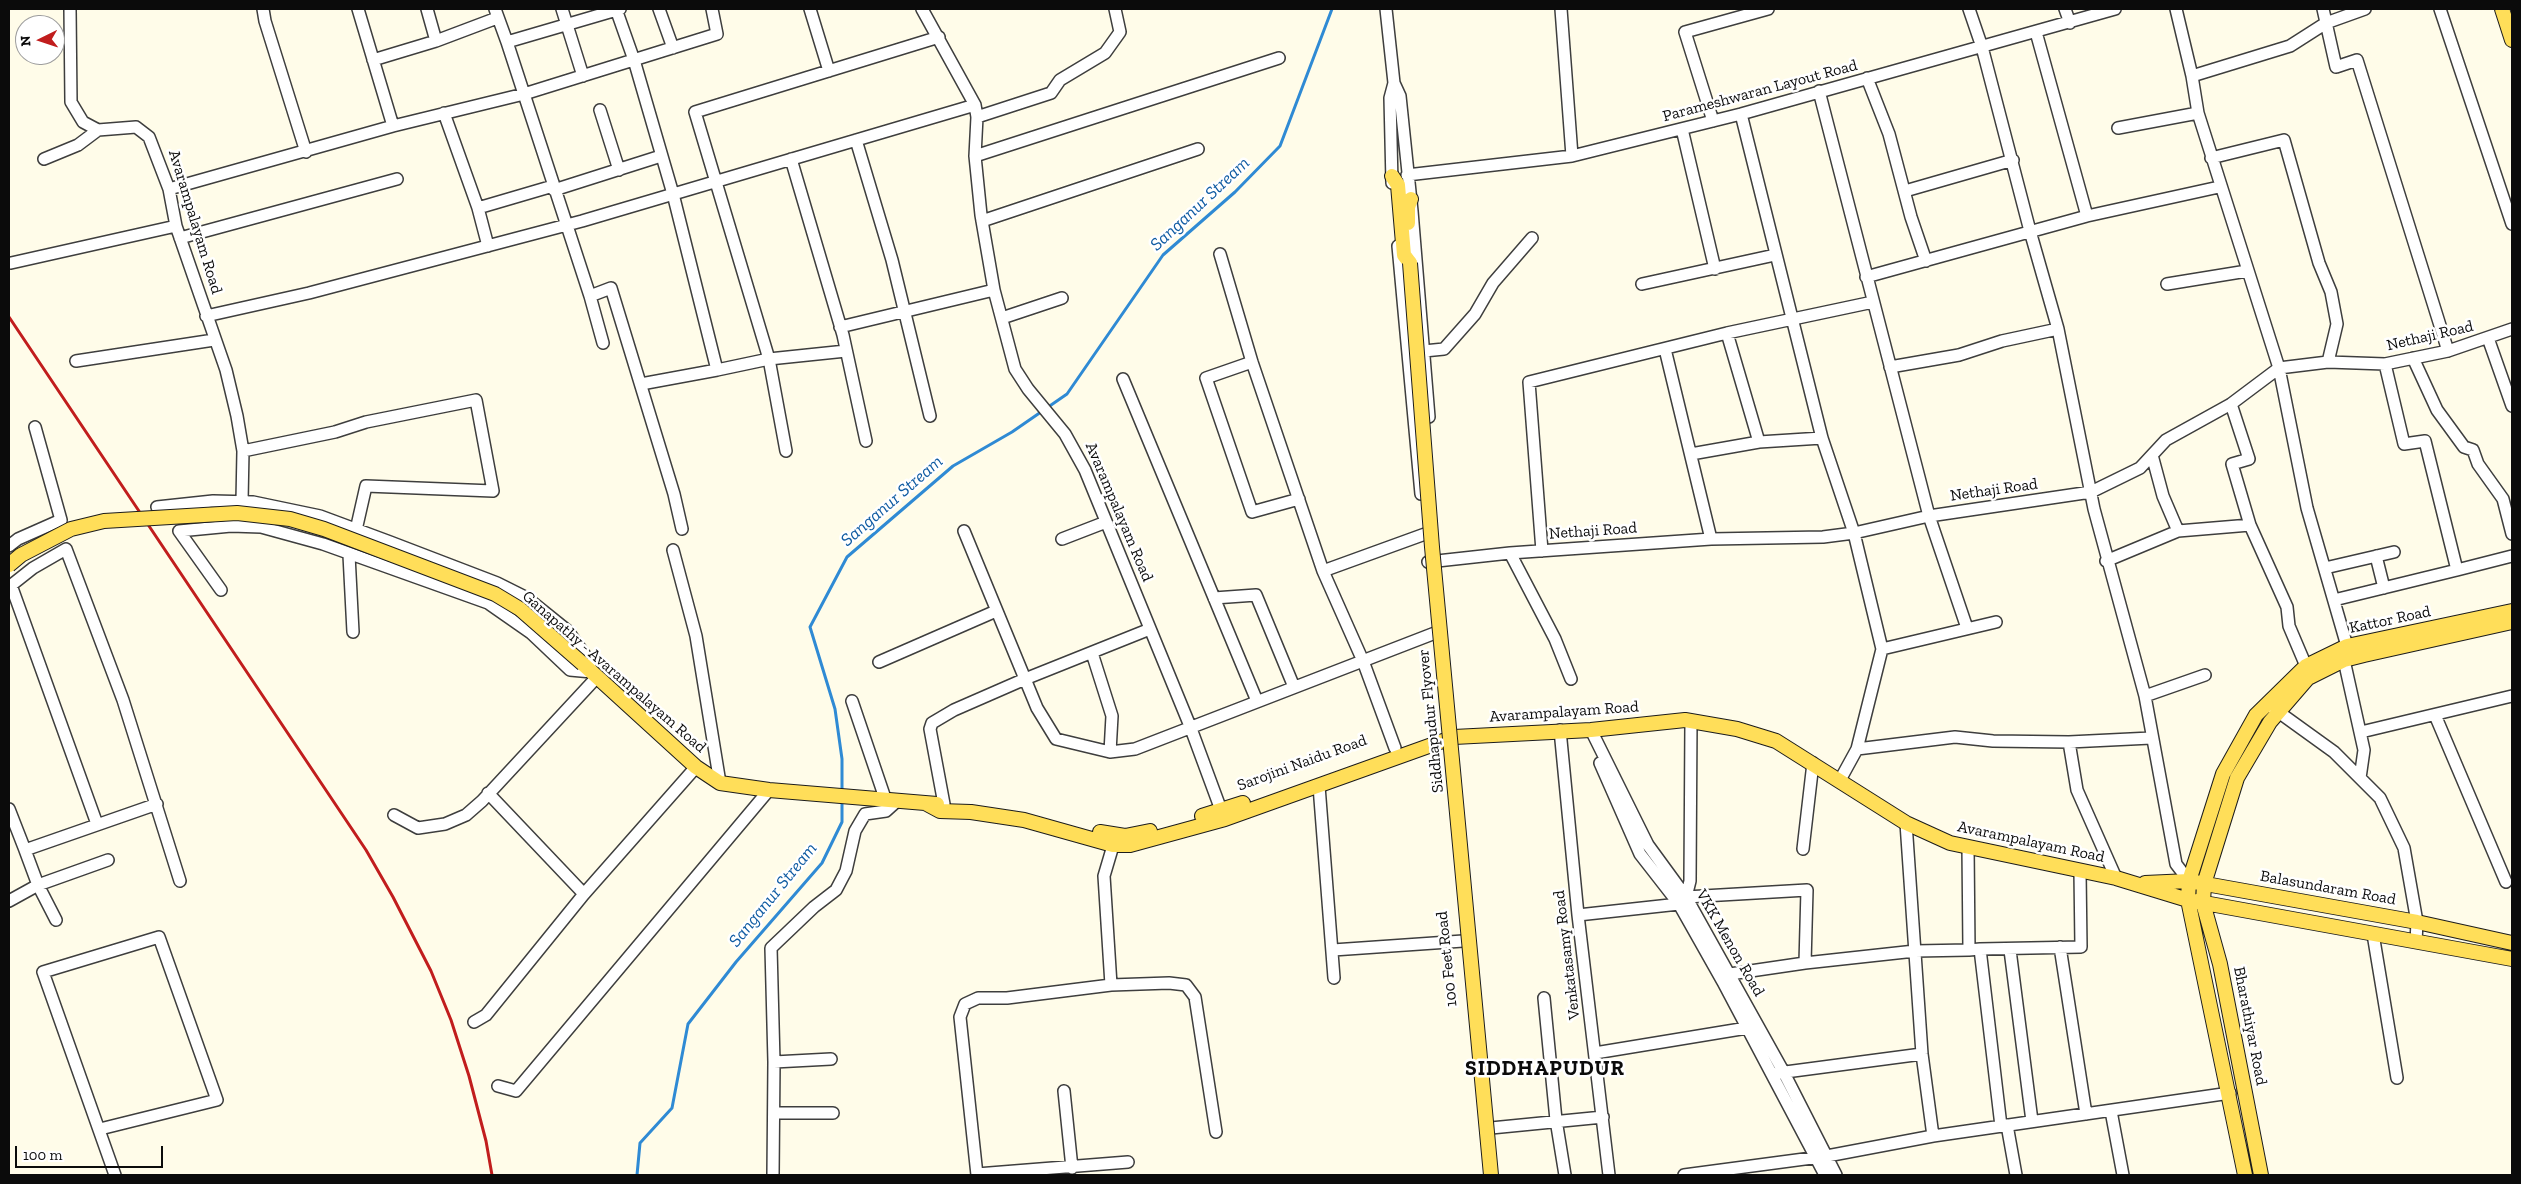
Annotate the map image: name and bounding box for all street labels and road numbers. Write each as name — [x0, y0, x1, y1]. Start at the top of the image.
street label: Parameshwaran Layout Road — [1661, 56, 1859, 126]
street label: Avarampalayam Road — [164, 148, 226, 296]
street label: Nethaji Road — [2385, 317, 2475, 355]
street label: Avarampalayam Road — [1081, 439, 1157, 585]
street label: Nethaji Road — [1949, 474, 2039, 506]
street label: Nethaji Road — [1548, 518, 1638, 544]
street label: Ganapathy - Avarampalayam Road — [518, 587, 710, 757]
street label: Kattor Road — [2347, 602, 2433, 638]
street label: Siddhapudur Flyover — [1414, 648, 1448, 794]
street label: Avarampalayam Road — [1489, 697, 1639, 727]
street label: Sarojini Naidu Road — [1235, 731, 1369, 795]
street label: Avarampalayam Road — [1956, 817, 2106, 867]
street label: Balasundaram Road — [2259, 867, 2397, 909]
street label: VKK Menon Road — [1692, 886, 1768, 1000]
street label: Venkatasamy Road — [1550, 889, 1584, 1021]
street label: 100 Feet Road — [1432, 910, 1462, 1008]
street label: Bharathiyar Road — [2229, 965, 2271, 1087]

